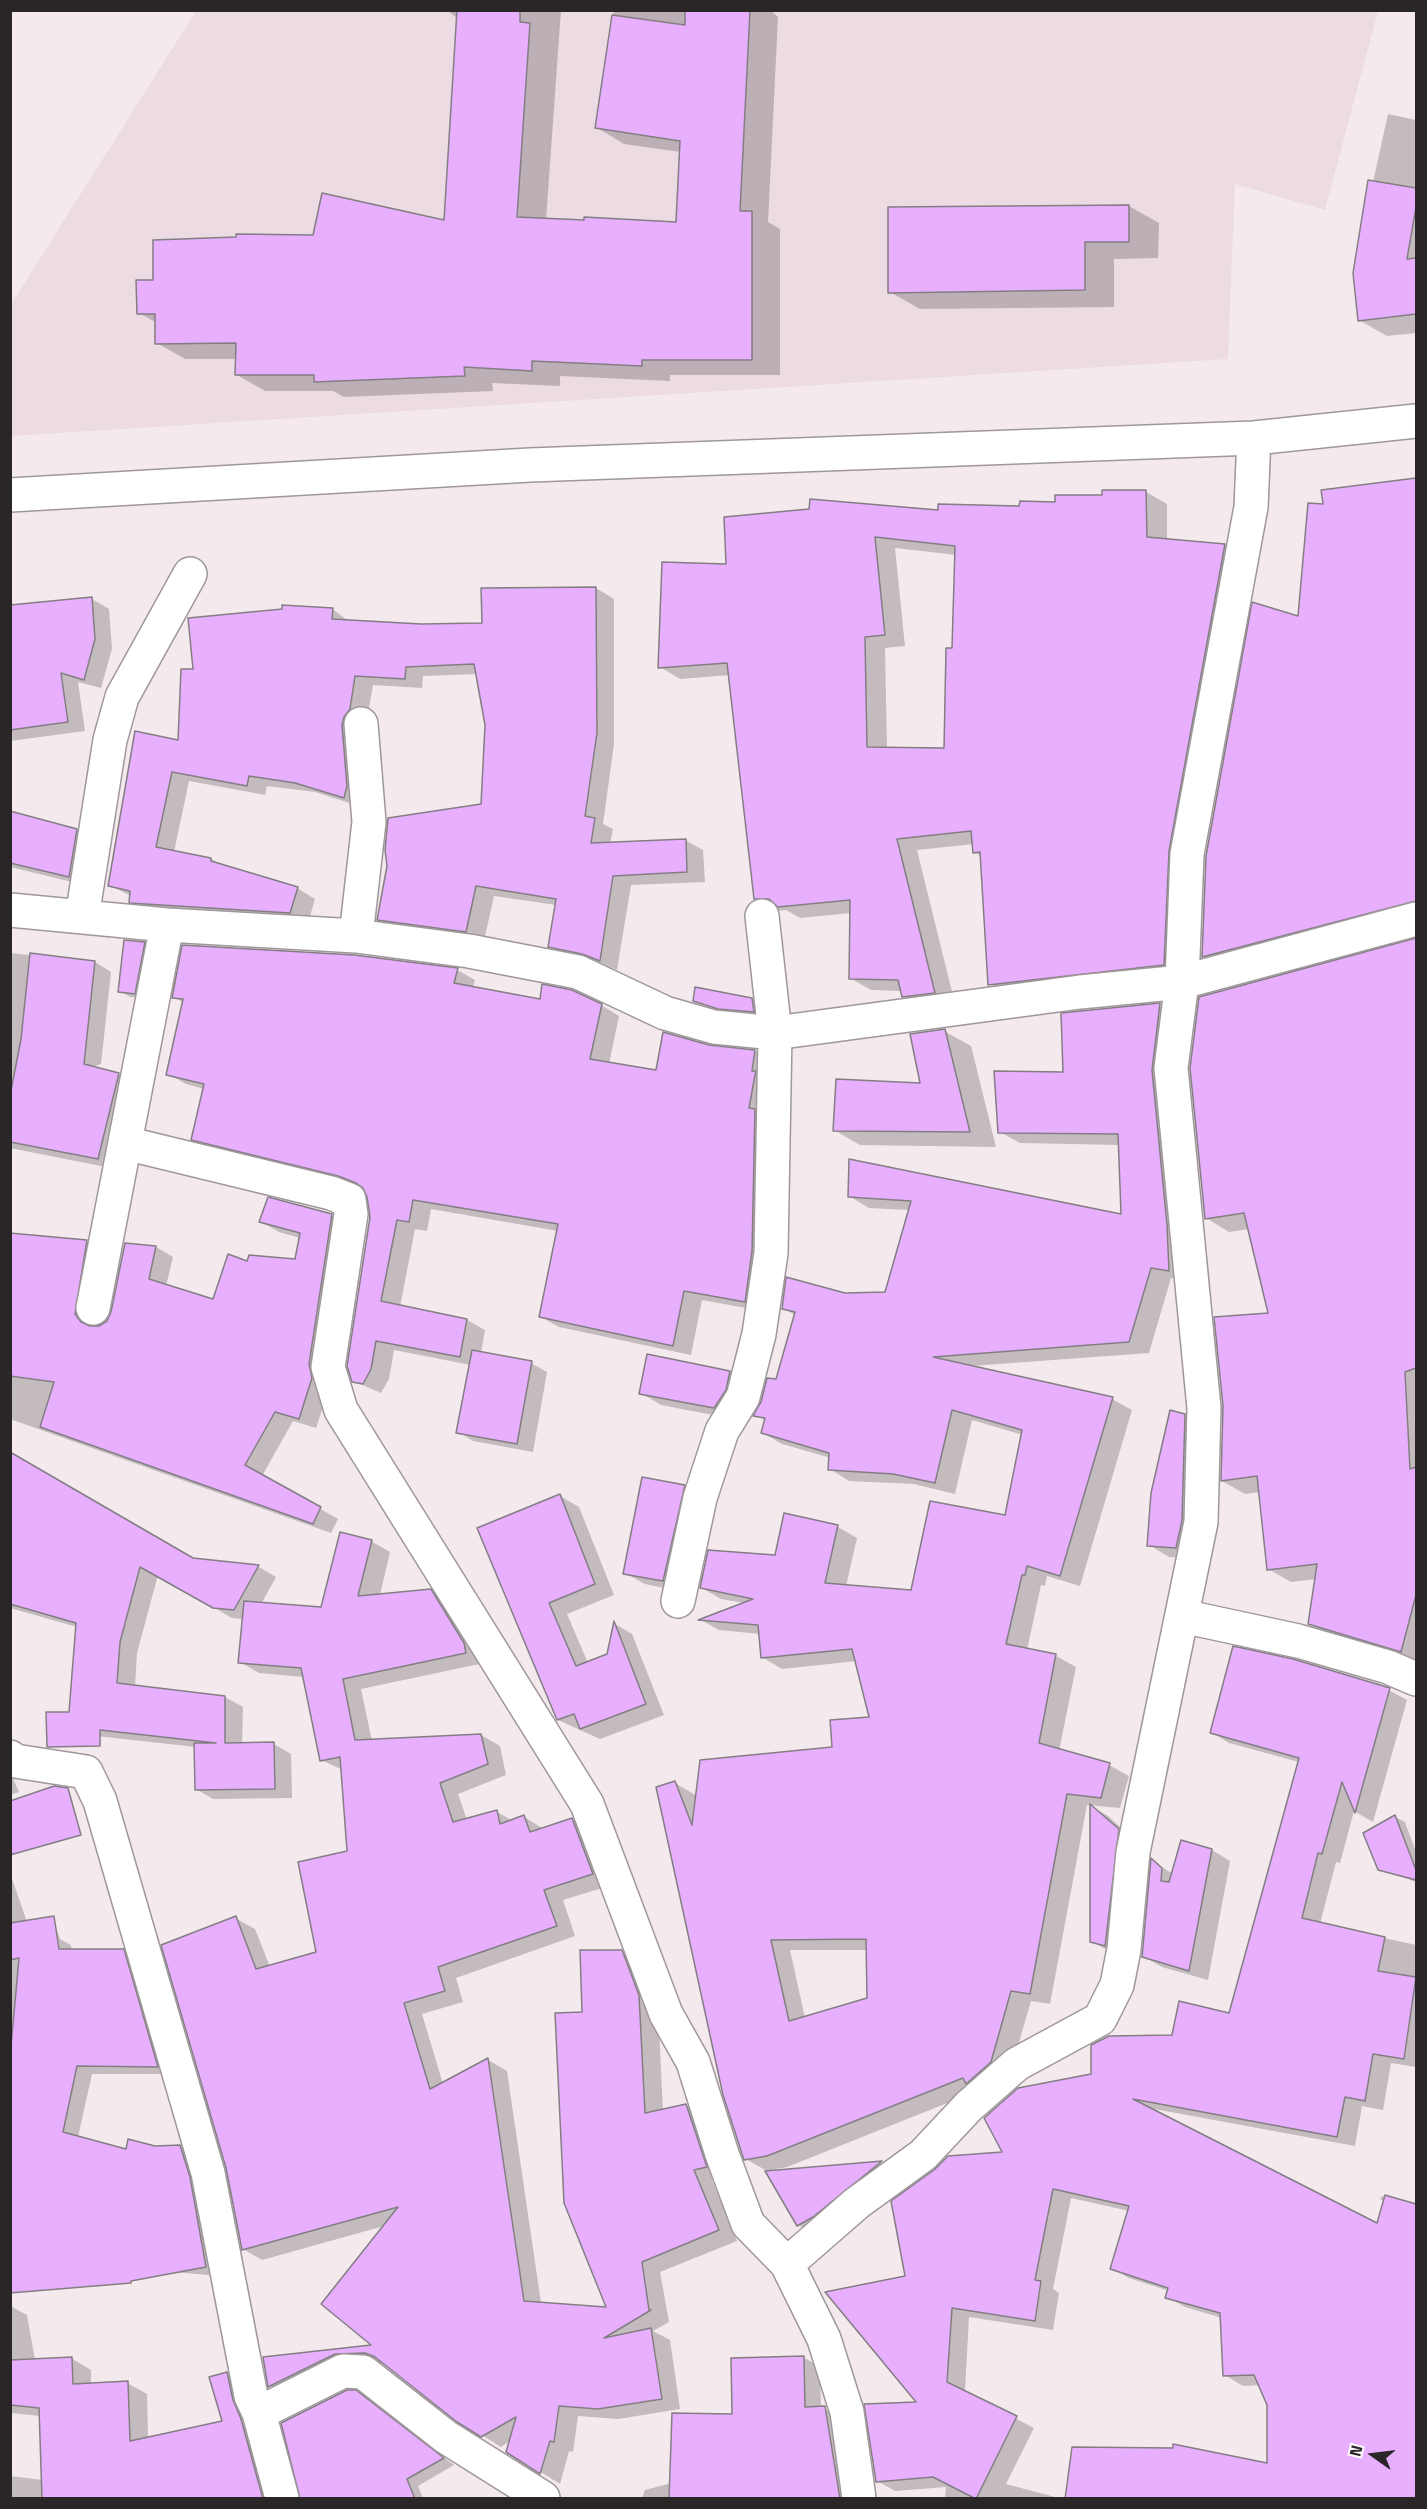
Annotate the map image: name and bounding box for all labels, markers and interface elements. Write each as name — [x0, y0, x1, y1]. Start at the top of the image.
north arrow — [1343, 2425, 1403, 2485]
text: N — [1343, 2442, 1369, 2459]

